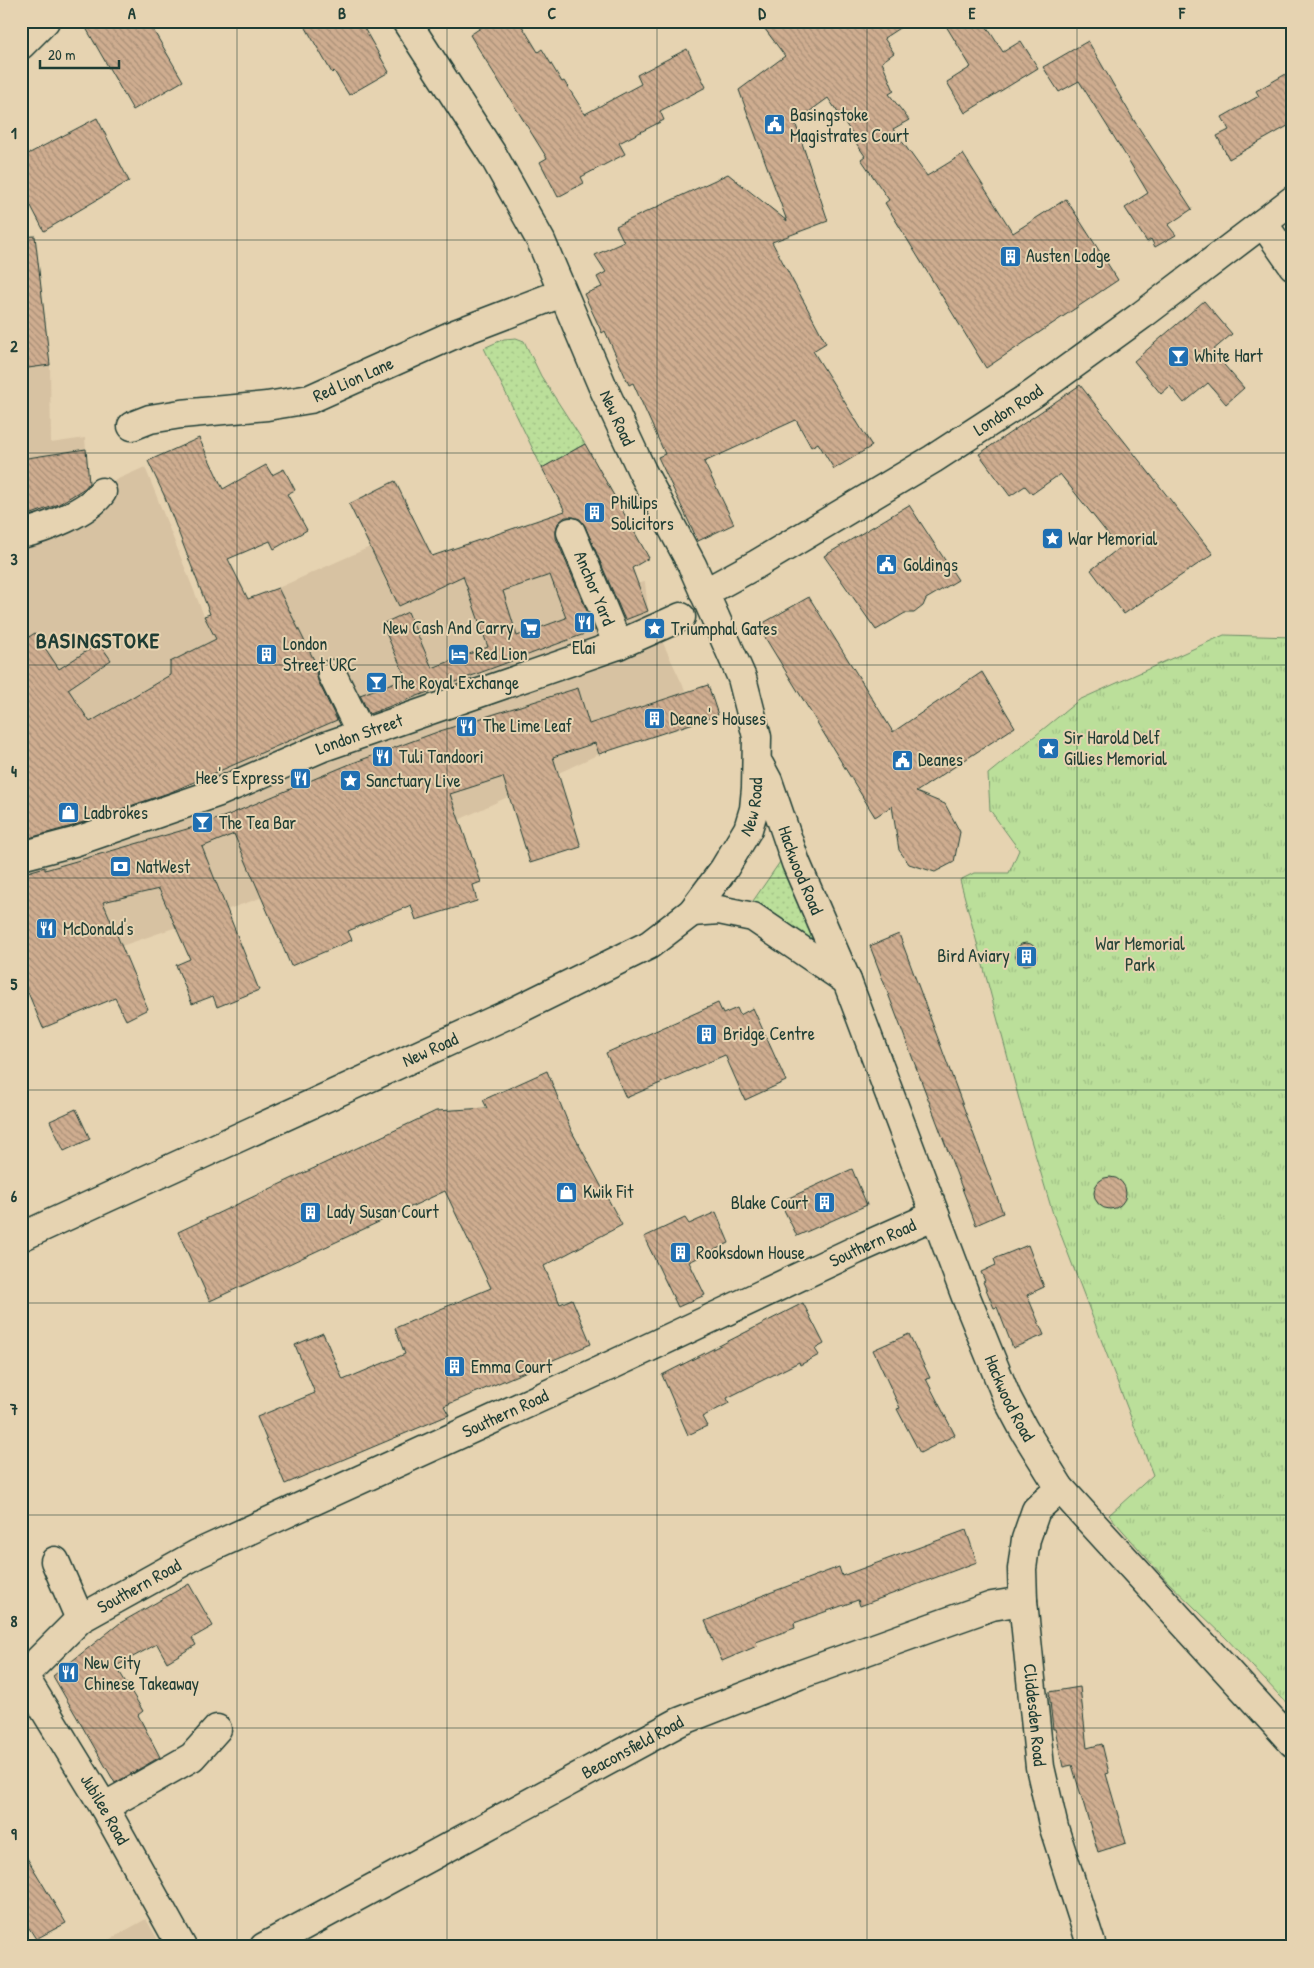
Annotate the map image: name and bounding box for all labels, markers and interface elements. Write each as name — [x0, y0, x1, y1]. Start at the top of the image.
text: A — [128, 2, 136, 24]
text: B — [338, 2, 346, 24]
text: C — [548, 2, 557, 24]
text: D — [758, 2, 766, 24]
text: E — [968, 2, 976, 24]
text: F — [1178, 2, 1186, 24]
scale bar — [40, 38, 119, 70]
text: 20 m — [48, 44, 75, 65]
place label: Basingstoke Magistrates Court — [790, 102, 910, 148]
public building icon: Basingstoke Magistrates Court — [762, 113, 786, 137]
text: 1 — [11, 122, 17, 144]
place label: Austen Lodge — [1026, 243, 1111, 268]
building icon: Austen Lodge — [998, 244, 1022, 268]
text: 2 — [10, 335, 18, 357]
place label: White Hart — [1194, 343, 1264, 368]
bar icon: White Hart — [1166, 344, 1190, 368]
street label: Red Lion Lane — [309, 350, 397, 408]
street label: London Road — [968, 378, 1048, 442]
street label: New Road — [594, 386, 641, 450]
place label: Phillips Solicitors — [611, 490, 674, 536]
building icon: Phillips Solicitors — [583, 501, 607, 525]
place label: War Memorial — [1068, 526, 1158, 551]
place icon: War Memorial — [1040, 527, 1064, 551]
street label: Anchor Yard — [568, 547, 622, 629]
text: 3 — [10, 548, 18, 570]
place label: Goldings — [903, 552, 958, 577]
public building icon: Goldings — [875, 553, 899, 577]
restaurant icon: Elai — [572, 611, 596, 635]
place label: New Cash And Carry — [383, 615, 514, 640]
supermarket icon: New Cash And Carry — [518, 616, 542, 640]
place label: Triumphal Gates — [671, 616, 777, 641]
place icon: Triumphal Gates — [643, 617, 667, 641]
district label: BASINGSTOKE — [36, 625, 160, 655]
place label: London Street URC — [283, 631, 357, 677]
place label: Elai — [572, 635, 596, 660]
place label: Red Lion — [475, 641, 528, 666]
building icon: London Street URC — [255, 642, 279, 666]
hotel icon: Red Lion — [447, 642, 471, 666]
place label: The Royal Exchange — [392, 670, 519, 695]
bar icon: The Royal Exchange — [364, 671, 388, 695]
place label: Deane's Houses — [670, 706, 766, 731]
street label: London Street — [312, 707, 407, 761]
building icon: Deane's Houses — [642, 707, 666, 731]
place label: The Lime Leaf — [483, 713, 572, 738]
restaurant icon: The Lime Leaf — [455, 714, 479, 738]
place label: Sir Harold Delf Gillies Memorial — [1064, 725, 1167, 771]
place icon: Sir Harold Delf Gillies Memorial — [1036, 736, 1060, 760]
place label: Tuli Tandoori — [399, 744, 484, 769]
restaurant icon: Tuli Tandoori — [371, 745, 395, 769]
place label: Deanes — [918, 747, 963, 772]
public building icon: Deanes — [890, 748, 914, 772]
text: 4 — [11, 760, 17, 782]
place label: Hee's Express — [196, 765, 284, 790]
restaurant icon: Hee's Express — [288, 766, 312, 790]
place label: Sanctuary Live — [366, 768, 461, 793]
place icon: Sanctuary Live — [338, 769, 362, 793]
street label: New Road — [734, 777, 768, 841]
place label: Ladbrokes — [84, 800, 148, 825]
shop icon: Ladbrokes — [56, 801, 80, 825]
place label: The Tea Bar — [219, 810, 296, 835]
bar icon: The Tea Bar — [191, 811, 215, 835]
street label: Hackwood Road — [772, 822, 830, 918]
place label: NatWest — [136, 854, 191, 879]
bank icon: NatWest — [108, 855, 132, 879]
place label: McDonald's — [63, 916, 133, 941]
restaurant icon: McDonald's — [35, 917, 59, 941]
park label: War Memorial Park — [1095, 931, 1185, 977]
place label: Bird Aviary — [937, 943, 1010, 968]
building icon: Bird Aviary — [1014, 944, 1038, 968]
text: 5 — [11, 973, 18, 995]
place label: Bridge Centre — [723, 1021, 815, 1046]
building icon: Bridge Centre — [695, 1022, 719, 1046]
street label: New Road — [398, 1026, 462, 1073]
place label: Kwik Fit — [583, 1179, 634, 1204]
shop icon: Kwik Fit — [555, 1180, 579, 1204]
text: 6 — [11, 1185, 18, 1207]
place label: Blake Court — [731, 1190, 809, 1215]
building icon: Blake Court — [812, 1191, 836, 1215]
place label: Lady Susan Court — [327, 1199, 439, 1224]
building icon: Lady Susan Court — [299, 1200, 323, 1224]
street label: Southern Road — [825, 1212, 920, 1273]
place label: Rooksdown House — [696, 1240, 805, 1265]
building icon: Rooksdown House — [668, 1241, 692, 1265]
street label: Hackwood Road — [979, 1351, 1041, 1446]
place label: Emma Court — [471, 1354, 553, 1379]
building icon: Emma Court — [443, 1355, 467, 1379]
street label: Southern Road — [458, 1383, 552, 1444]
text: 7 — [9, 1398, 18, 1420]
street label: Southern Road — [92, 1552, 185, 1619]
text: 8 — [11, 1610, 18, 1632]
place label: New City Chinese Takeaway — [84, 1650, 200, 1696]
restaurant icon: New City Chinese Takeaway — [56, 1661, 80, 1685]
street label: Cliddesden Road — [1017, 1662, 1053, 1767]
street label: Beaconsfield Road — [577, 1709, 688, 1785]
street label: Jubilee Road — [75, 1769, 136, 1849]
text: 9 — [11, 1823, 17, 1845]

